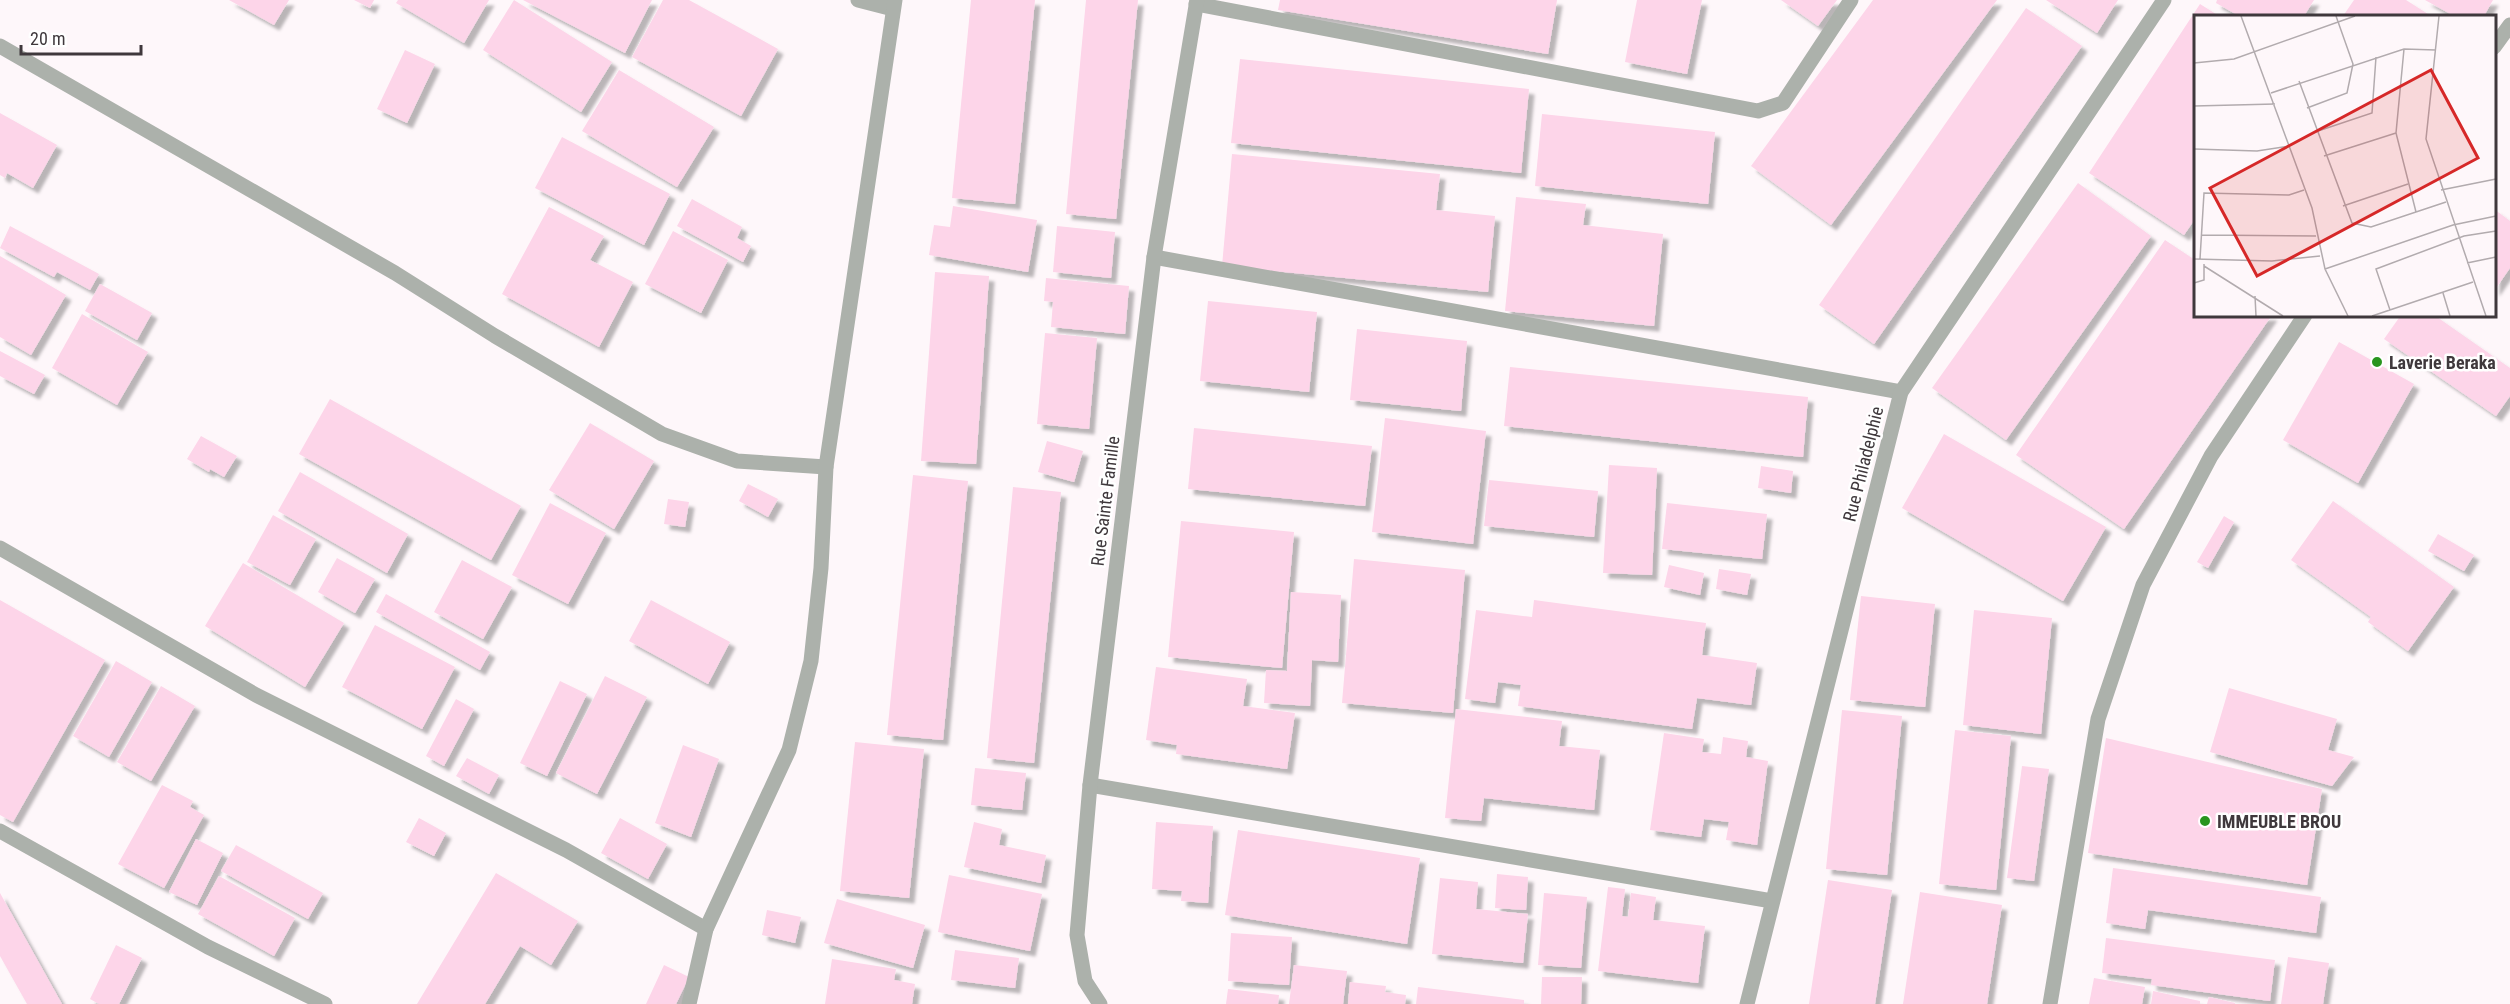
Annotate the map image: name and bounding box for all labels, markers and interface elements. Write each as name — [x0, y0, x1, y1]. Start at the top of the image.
inset map — [2194, 15, 2495, 316]
scale bar — [21, 18, 141, 56]
text: 20 m — [30, 28, 65, 49]
place label: Laverie Beraka — [2389, 352, 2496, 373]
marker: Laverie Beraka — [2370, 355, 2384, 369]
street label: Rue Philadelphie — [1839, 404, 1887, 524]
street label: Rue Sainte Famille — [1087, 435, 1123, 567]
place label: IMMEUBLE BROU — [2217, 811, 2341, 832]
marker: IMMEUBLE BROU — [2198, 814, 2212, 828]

